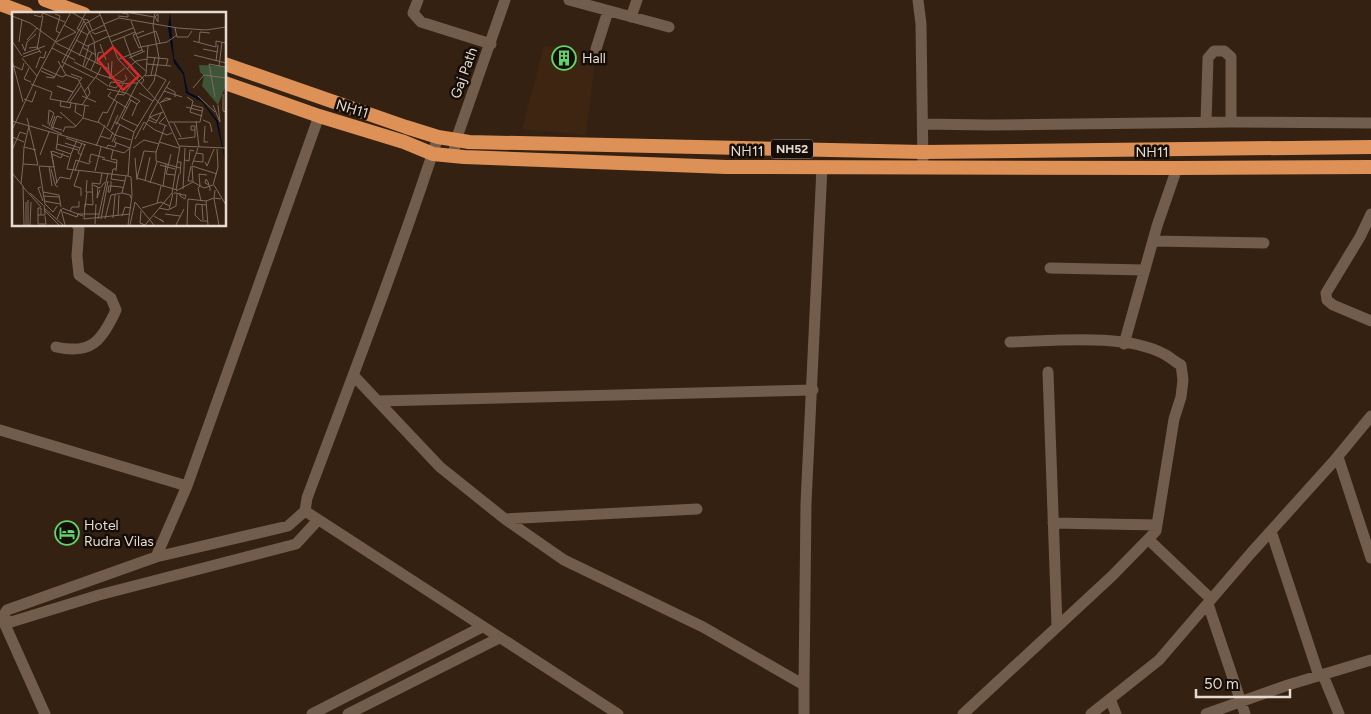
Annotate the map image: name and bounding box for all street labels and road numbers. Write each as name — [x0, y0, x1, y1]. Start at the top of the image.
street label: Gaj Path — [447, 45, 481, 101]
street label: NH11 — [334, 96, 370, 122]
road number: NH52 — [771, 140, 813, 158]
street label: NH11 — [731, 143, 763, 160]
street label: NH11 — [1136, 144, 1168, 161]

